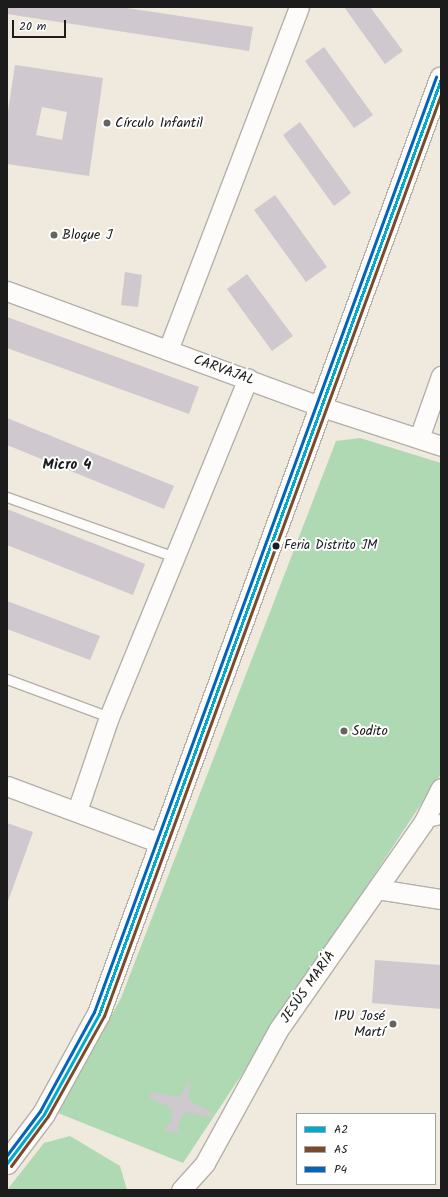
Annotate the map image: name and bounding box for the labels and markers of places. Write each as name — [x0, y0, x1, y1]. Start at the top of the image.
place label: Círculo Infantil — [115, 115, 203, 131]
marker: Círculo Infantil — [102, 118, 112, 128]
place label: Bloque J — [62, 227, 113, 243]
marker: Bloque J — [49, 230, 59, 240]
place label: Feria Distrito JM — [284, 538, 377, 554]
marker: Feria Distrito JM — [271, 541, 281, 551]
place label: Sodito — [352, 723, 388, 739]
marker: Sodito — [339, 726, 349, 736]
place label: IPU José Martí — [334, 1008, 385, 1040]
marker: IPU José Martí — [388, 1019, 398, 1029]

